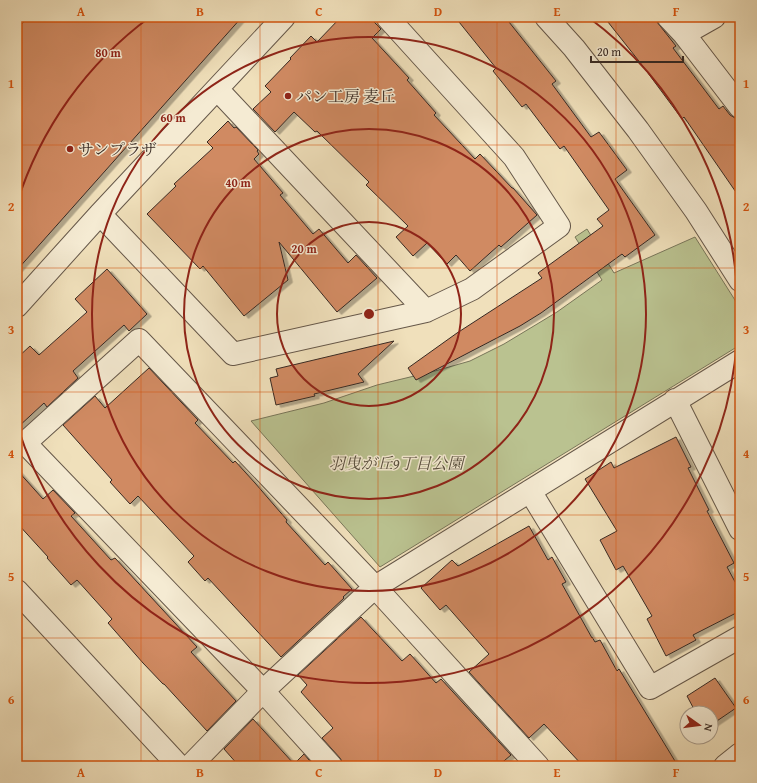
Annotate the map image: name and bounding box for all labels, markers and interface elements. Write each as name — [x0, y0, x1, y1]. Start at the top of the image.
text: A — [77, 2, 86, 21]
text: B — [196, 2, 204, 21]
text: C — [315, 2, 323, 21]
text: D — [434, 2, 442, 21]
text: E — [554, 2, 561, 21]
text: F — [673, 2, 680, 21]
scale bar — [591, 38, 683, 64]
text: 20 m — [597, 43, 621, 60]
text: 80 m — [95, 44, 121, 61]
text: 1 — [8, 74, 14, 93]
text: 1 — [743, 74, 749, 93]
place label: パン工房 麦丘 — [296, 84, 396, 108]
marker: パン工房 麦丘 — [283, 91, 293, 101]
text: 60 m — [160, 109, 186, 126]
place label: サンプラザ — [78, 137, 157, 161]
marker: サンプラザ — [65, 144, 75, 154]
text: 40 m — [225, 174, 251, 191]
text: 2 — [8, 197, 15, 216]
text: 2 — [743, 197, 750, 216]
text: 20 m — [291, 240, 317, 257]
centre of rings — [362, 307, 376, 321]
text: 3 — [8, 320, 14, 339]
text: 3 — [743, 320, 749, 339]
text: 4 — [8, 444, 15, 463]
text: 4 — [743, 444, 750, 463]
park label: 羽曳が丘9丁目公園 — [329, 451, 466, 475]
text: 5 — [8, 567, 15, 586]
text: 5 — [743, 567, 750, 586]
text: 6 — [8, 690, 15, 709]
text: 6 — [743, 690, 750, 709]
north arrow — [679, 705, 719, 745]
text: N — [700, 722, 717, 734]
text: A — [77, 763, 86, 782]
text: B — [196, 763, 204, 782]
text: C — [315, 763, 323, 782]
text: D — [434, 763, 442, 782]
text: E — [554, 763, 561, 782]
text: F — [673, 763, 680, 782]

